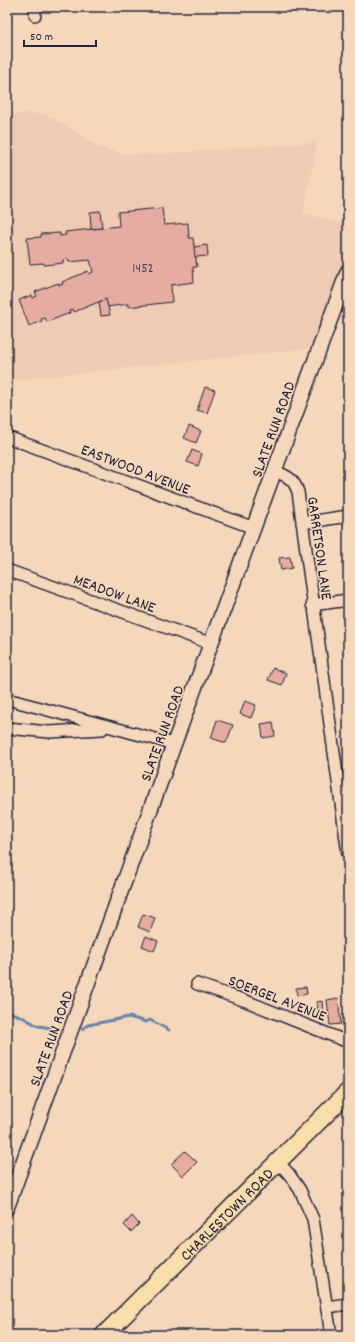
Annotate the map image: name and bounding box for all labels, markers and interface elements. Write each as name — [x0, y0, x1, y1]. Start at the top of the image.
scale bar — [24, 22, 96, 48]
text: 50 m — [30, 29, 53, 46]
house number: 1452 — [132, 259, 154, 279]
street label: SLATE RUN ROAD — [246, 379, 302, 481]
street label: EASTWOOD AVENUE — [77, 439, 194, 502]
street label: GARRETSON LANE — [300, 495, 337, 602]
street label: MEADOW LANE — [70, 569, 159, 620]
street label: SLATE RUN ROAD — [135, 683, 191, 785]
street label: SOERGEL AVENUE — [225, 970, 330, 1029]
street label: SLATE RUN ROAD — [24, 988, 80, 1090]
street label: CHARLESTOWN ROAD — [176, 1164, 280, 1267]

